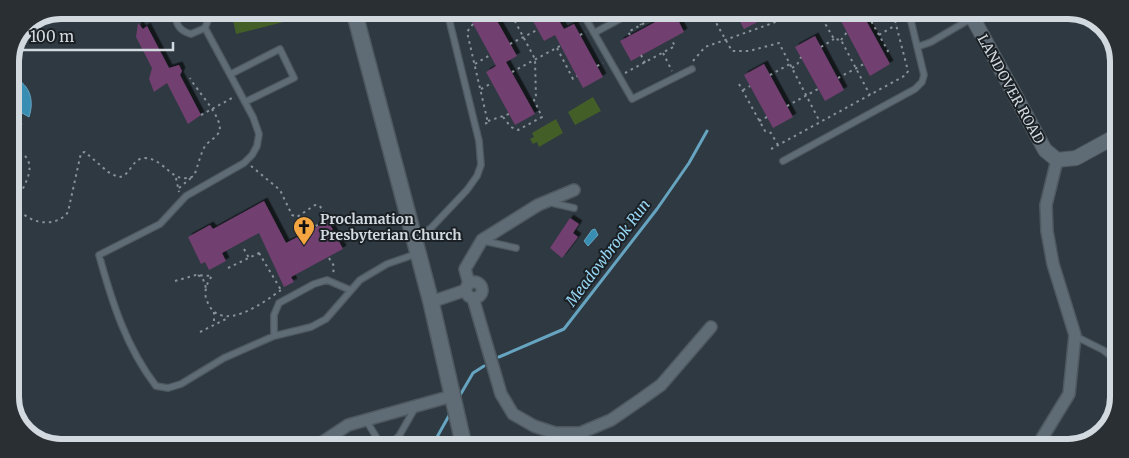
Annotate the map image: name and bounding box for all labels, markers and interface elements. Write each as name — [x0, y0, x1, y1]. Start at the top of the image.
scale bar — [22, 20, 174, 52]
text: 100 m — [30, 27, 74, 46]
street label: LANDOVER ROAD — [974, 31, 1049, 147]
water label: Meadowbrook Run — [561, 195, 654, 311]
place label: Proclamation Presbyterian Church — [320, 210, 462, 244]
church icon: Proclamation Presbyterian Church — [292, 215, 316, 246]

